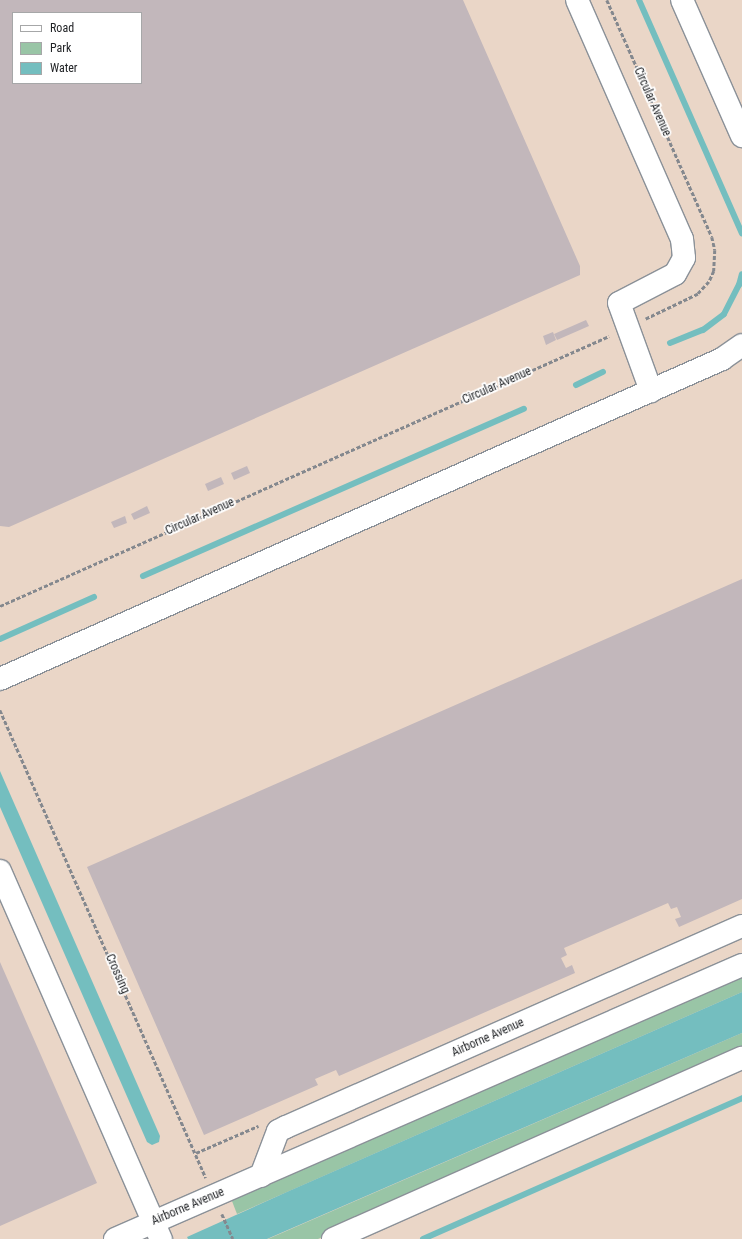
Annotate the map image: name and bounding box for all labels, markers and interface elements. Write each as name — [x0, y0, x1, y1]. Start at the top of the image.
legend — [12, 12, 142, 84]
text: Road — [50, 21, 74, 35]
text: Park — [50, 41, 71, 55]
text: Water — [50, 61, 78, 75]
street label: Circular Avenue — [630, 65, 674, 139]
street label: Circular Avenue — [460, 364, 534, 408]
street label: Circular Avenue — [163, 495, 237, 539]
street label: Crossing — [102, 952, 132, 996]
street label: Airborne Avenue — [450, 1016, 526, 1060]
street label: Airborne Avenue — [149, 1185, 227, 1229]

